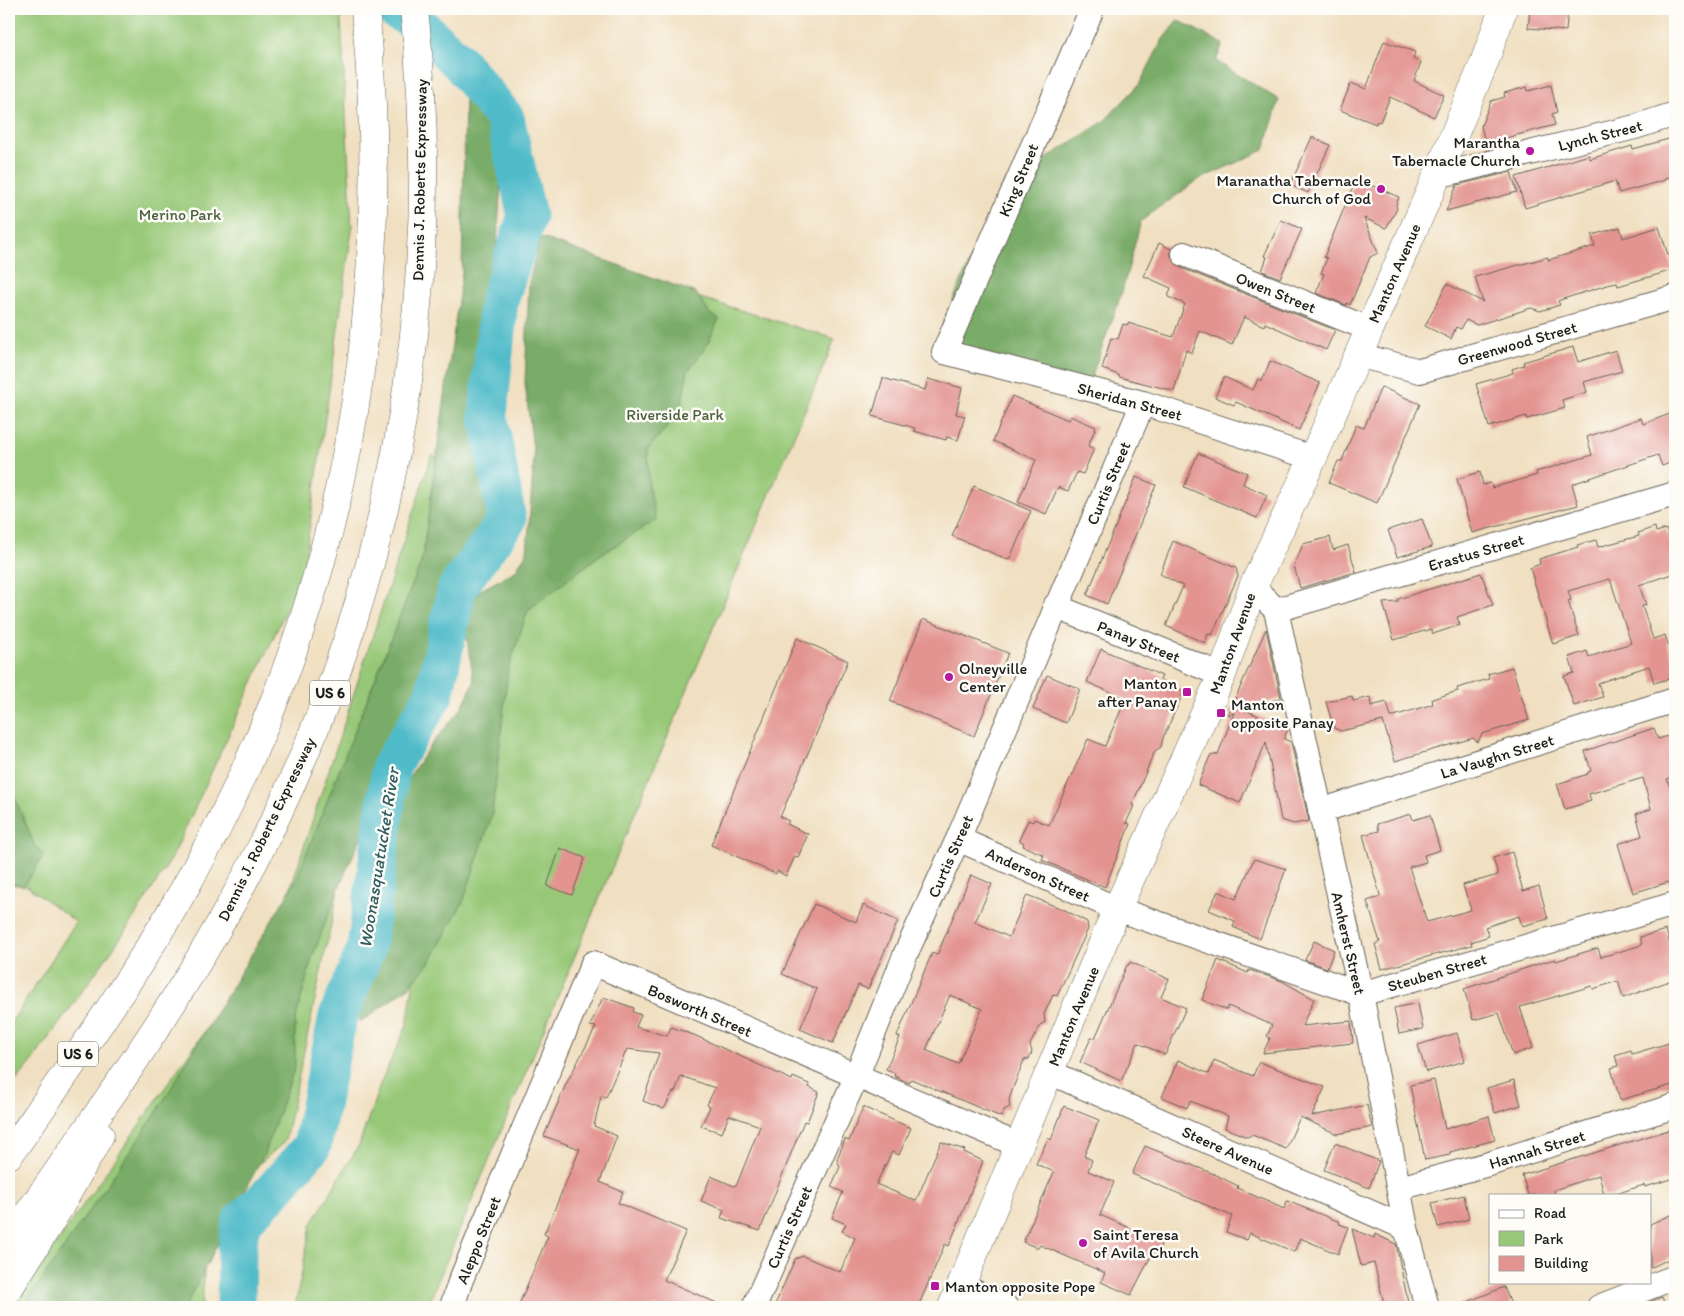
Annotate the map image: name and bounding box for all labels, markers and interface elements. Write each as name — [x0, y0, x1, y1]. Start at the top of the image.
street label: Dennis J. Roberts Expressway — [408, 78, 431, 281]
street label: Lynch Street — [1556, 116, 1644, 155]
place label: Marantha Tabernacle Church — [1392, 133, 1521, 170]
street label: King Street — [995, 141, 1042, 220]
marker: Marantha Tabernacle Church — [1524, 145, 1536, 157]
place label: Maranatha Tabernacle Church of God — [1216, 171, 1371, 208]
marker: Maranatha Tabernacle Church of God — [1375, 183, 1387, 195]
park label: Merino Park — [139, 205, 222, 224]
street label: Manton Avenue — [1364, 221, 1425, 326]
street label: Owen Street — [1233, 268, 1319, 317]
street label: Greenwood Street — [1455, 317, 1579, 370]
street label: Sheridan Street — [1075, 378, 1184, 425]
park label: Riverside Park — [626, 405, 724, 424]
street label: Curtis Street — [1082, 439, 1135, 528]
street label: Erastus Street — [1426, 530, 1526, 575]
street label: Manton Avenue — [1205, 590, 1260, 697]
street label: Panay Street — [1095, 616, 1183, 667]
place label: Olneyville Center — [959, 659, 1027, 696]
marker: Olneyville Center — [943, 671, 955, 683]
place label: Manton after Panay — [1097, 674, 1177, 711]
road number: US 6 — [310, 680, 350, 706]
marker: Manton after Panay — [1181, 686, 1193, 698]
place label: Manton opposite Panay — [1231, 695, 1334, 732]
marker: Manton opposite Panay — [1215, 707, 1227, 719]
street label: La Vaughn Street — [1438, 730, 1556, 783]
street label: Dennis J. Roberts Expressway — [214, 734, 320, 924]
water label: Woonasquatucket River — [354, 765, 404, 950]
street label: Curtis Street — [924, 812, 977, 901]
street label: Anderson Street — [983, 843, 1093, 906]
street label: Amherst Street — [1327, 890, 1370, 996]
street label: Steuben Street — [1385, 949, 1489, 996]
street label: Manton Avenue — [1044, 963, 1103, 1069]
street label: Bosworth Street — [645, 980, 755, 1041]
road number: US 6 — [58, 1042, 98, 1066]
street label: Steere Avenue — [1179, 1122, 1277, 1179]
street label: Hannah Street — [1487, 1126, 1587, 1173]
street label: Curtis Street — [763, 1183, 816, 1272]
street label: Aleppo Street — [452, 1194, 505, 1287]
legend — [1489, 1194, 1652, 1284]
text: Road — [1534, 1204, 1567, 1222]
place label: Saint Teresa of Avila Church — [1093, 1225, 1199, 1262]
text: Park — [1534, 1230, 1564, 1248]
marker: Saint Teresa of Avila Church — [1077, 1237, 1089, 1249]
text: Building — [1534, 1254, 1588, 1272]
place label: Manton opposite Pope — [945, 1277, 1095, 1296]
marker: Manton opposite Pope — [929, 1280, 941, 1292]

